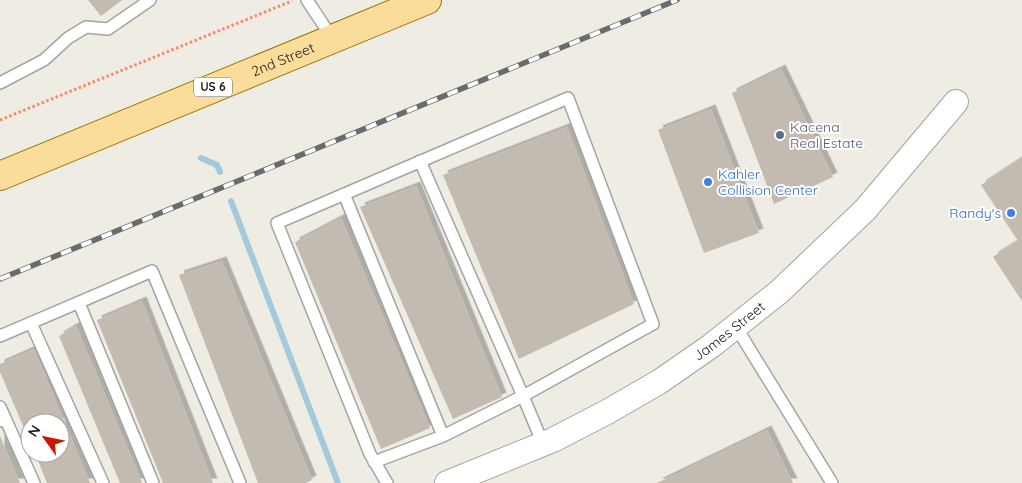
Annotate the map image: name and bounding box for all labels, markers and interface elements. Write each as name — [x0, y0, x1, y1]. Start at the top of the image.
street label: 2nd Street — [249, 38, 317, 80]
road number: US 6 — [194, 77, 232, 96]
place label: Kacena Real Estate — [790, 118, 863, 152]
marker: Kacena Real Estate — [774, 129, 786, 141]
place label: Kahler Collision Center — [718, 165, 819, 199]
marker: Kahler Collision Center — [702, 176, 714, 188]
place label: Randy's — [949, 204, 1001, 222]
marker: Randy's — [1005, 207, 1017, 219]
street label: James Street — [690, 297, 769, 364]
north arrow — [20, 413, 70, 463]
text: N — [24, 422, 44, 440]

